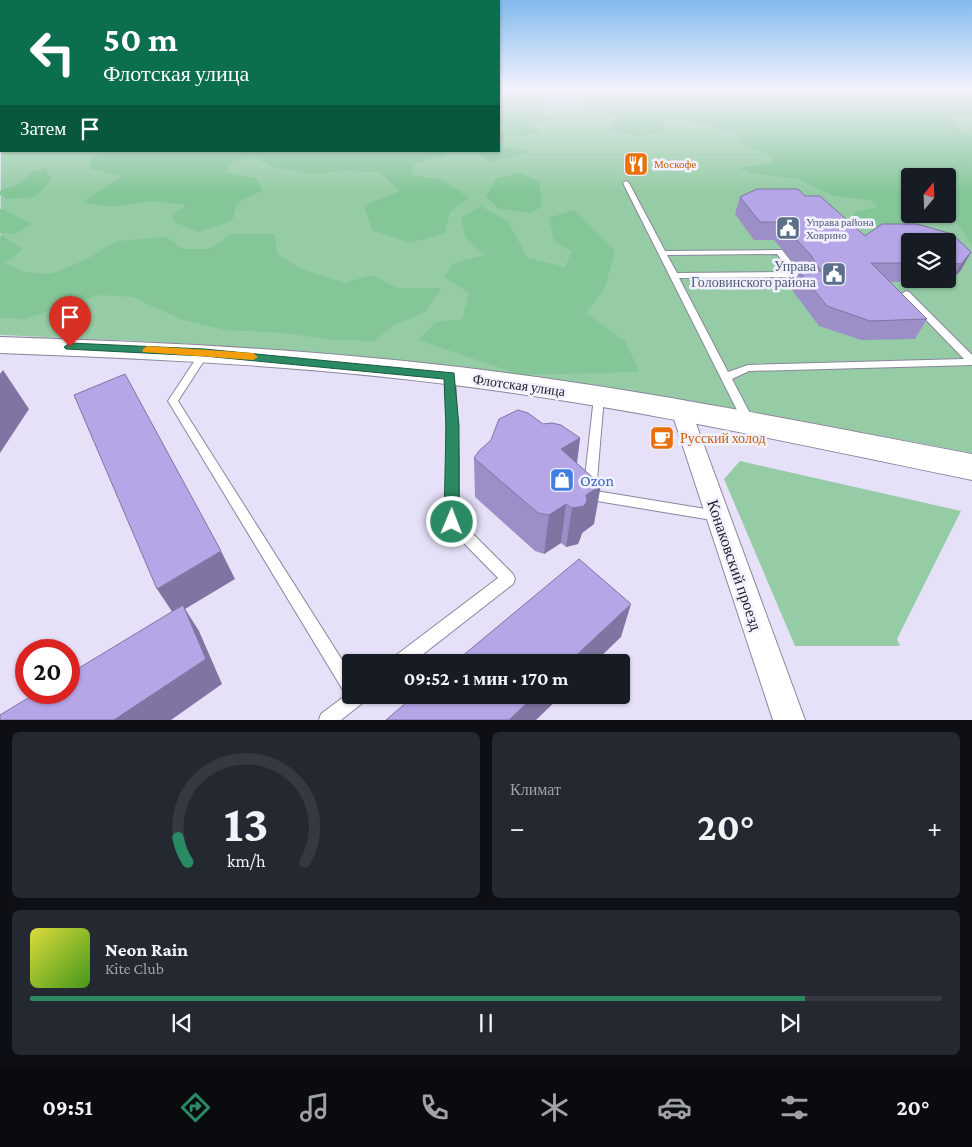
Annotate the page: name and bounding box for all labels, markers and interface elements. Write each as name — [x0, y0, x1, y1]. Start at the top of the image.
icon: left — [20, 20, 85, 85]
text: 50 m — [103, 20, 178, 59]
text: Флотская улица — [103, 61, 249, 86]
icon: arrive — [76, 115, 104, 143]
text: Затем — [20, 118, 66, 139]
restaurant icon: Москофе — [623, 151, 649, 177]
place label: Москофе — [654, 158, 697, 170]
north arrow — [901, 168, 956, 222]
map controls — [901, 168, 956, 288]
public building icon: Управа района Ховрино — [775, 215, 801, 241]
place label: Управа района Ховрино — [806, 216, 874, 241]
button: layers — [901, 233, 956, 288]
place label: Управа Головинского района — [691, 258, 817, 290]
public building icon: Управа Головинского района — [821, 261, 847, 287]
pin — [49, 296, 91, 347]
icon: arrive — [56, 303, 84, 331]
street label: Флотская улица — [472, 371, 567, 400]
cafe icon: Русский холод — [649, 425, 675, 451]
place label: Русский холод — [680, 430, 766, 446]
shop icon: Ozon — [549, 467, 575, 493]
place label: Ozon — [580, 472, 614, 489]
position arrow — [425, 495, 477, 547]
street label: Конаковский проезд — [703, 498, 765, 633]
speed limit sign: 20 — [15, 639, 80, 704]
text: 09:52 · 1 мин · 170 m — [404, 668, 568, 689]
text: Климат — [510, 781, 561, 798]
text: 13 — [224, 794, 268, 852]
text: 20° — [697, 806, 755, 848]
text: − — [510, 812, 525, 843]
text: + — [927, 812, 942, 843]
text: km/h — [227, 851, 266, 871]
text: Neon Rain — [105, 939, 188, 960]
text: Kite Club — [105, 960, 164, 977]
icon: previous — [168, 1009, 196, 1037]
icon: pause — [472, 1009, 500, 1037]
icon: next — [776, 1009, 804, 1037]
icon: directions — [178, 1090, 213, 1125]
icon: music — [297, 1090, 332, 1125]
icon: phone — [417, 1090, 452, 1125]
icon: climate — [537, 1090, 572, 1125]
icon: car — [657, 1090, 692, 1125]
icon: filters — [777, 1090, 812, 1125]
text: 09:51 — [42, 1095, 93, 1120]
text: 20° — [896, 1095, 930, 1120]

